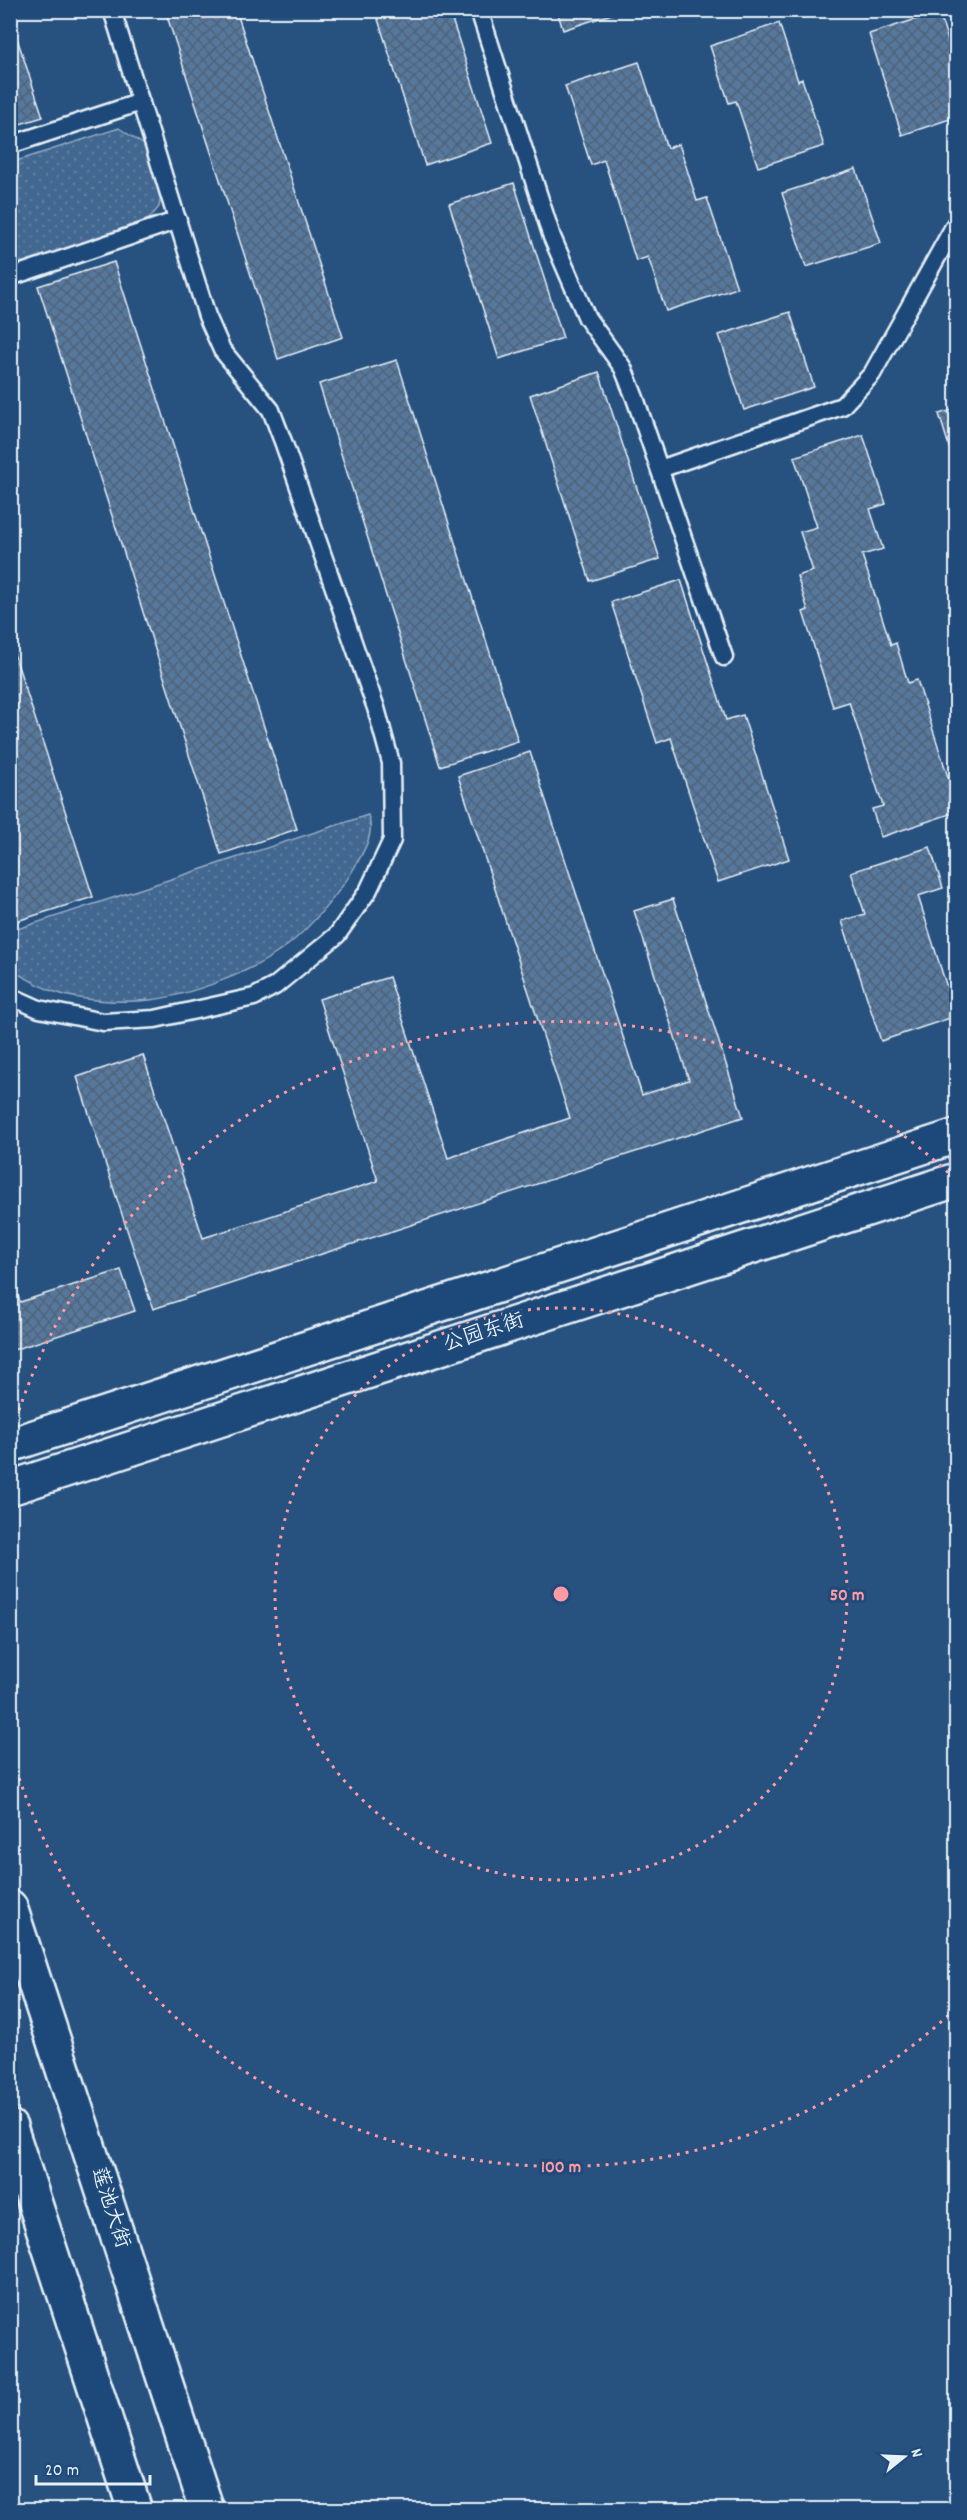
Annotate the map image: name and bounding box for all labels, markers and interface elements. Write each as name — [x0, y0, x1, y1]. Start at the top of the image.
street label: 公园东街 — [439, 1307, 529, 1361]
centre of rings — [551, 1584, 571, 1604]
text: 50 m — [830, 1584, 864, 1609]
text: 100 m — [541, 2156, 581, 2181]
street label: 莲池大街 — [82, 2163, 136, 2253]
north arrow — [874, 2427, 934, 2487]
text: N — [904, 2446, 928, 2461]
scale bar — [36, 2448, 150, 2486]
text: 20 m — [45, 2459, 79, 2484]

